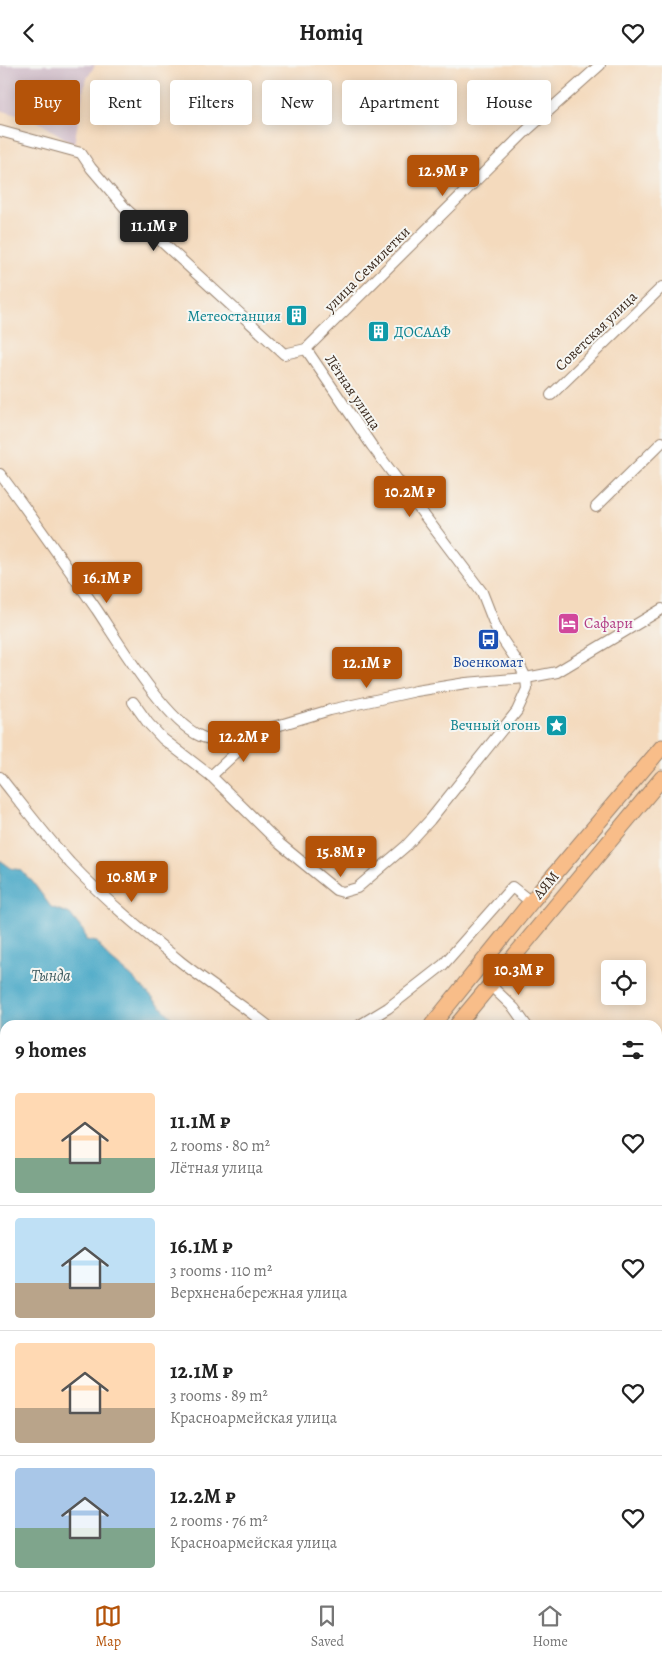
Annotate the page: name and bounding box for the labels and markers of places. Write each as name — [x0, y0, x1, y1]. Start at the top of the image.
pin: 12.9M ₽ — [397, 155, 489, 197]
pin: 11.1M ₽ — [108, 209, 200, 252]
building icon: Метеостанция — [285, 304, 309, 328]
place label: Метеостанция — [187, 306, 281, 326]
building icon: ДОСААФ — [366, 320, 390, 344]
place label: ДОСААФ — [394, 322, 451, 342]
pin: 10.2M ₽ — [364, 475, 456, 518]
pin: 16.1M ₽ — [61, 561, 153, 604]
hotel icon: Сафари — [556, 611, 580, 635]
place label: Сафари — [584, 613, 633, 633]
bus stop icon: Военкомат — [476, 627, 500, 651]
pin: 12.1M ₽ — [321, 647, 413, 689]
place label: Военкомат — [453, 652, 524, 672]
place icon: Вечный огонь — [544, 713, 568, 737]
place label: Вечный огонь — [450, 715, 540, 735]
pin: 12.2M ₽ — [198, 721, 290, 763]
pin: 15.8M ₽ — [295, 835, 387, 878]
pin: 10.8M ₽ — [86, 861, 178, 903]
pin: 10.3M ₽ — [473, 953, 565, 996]

